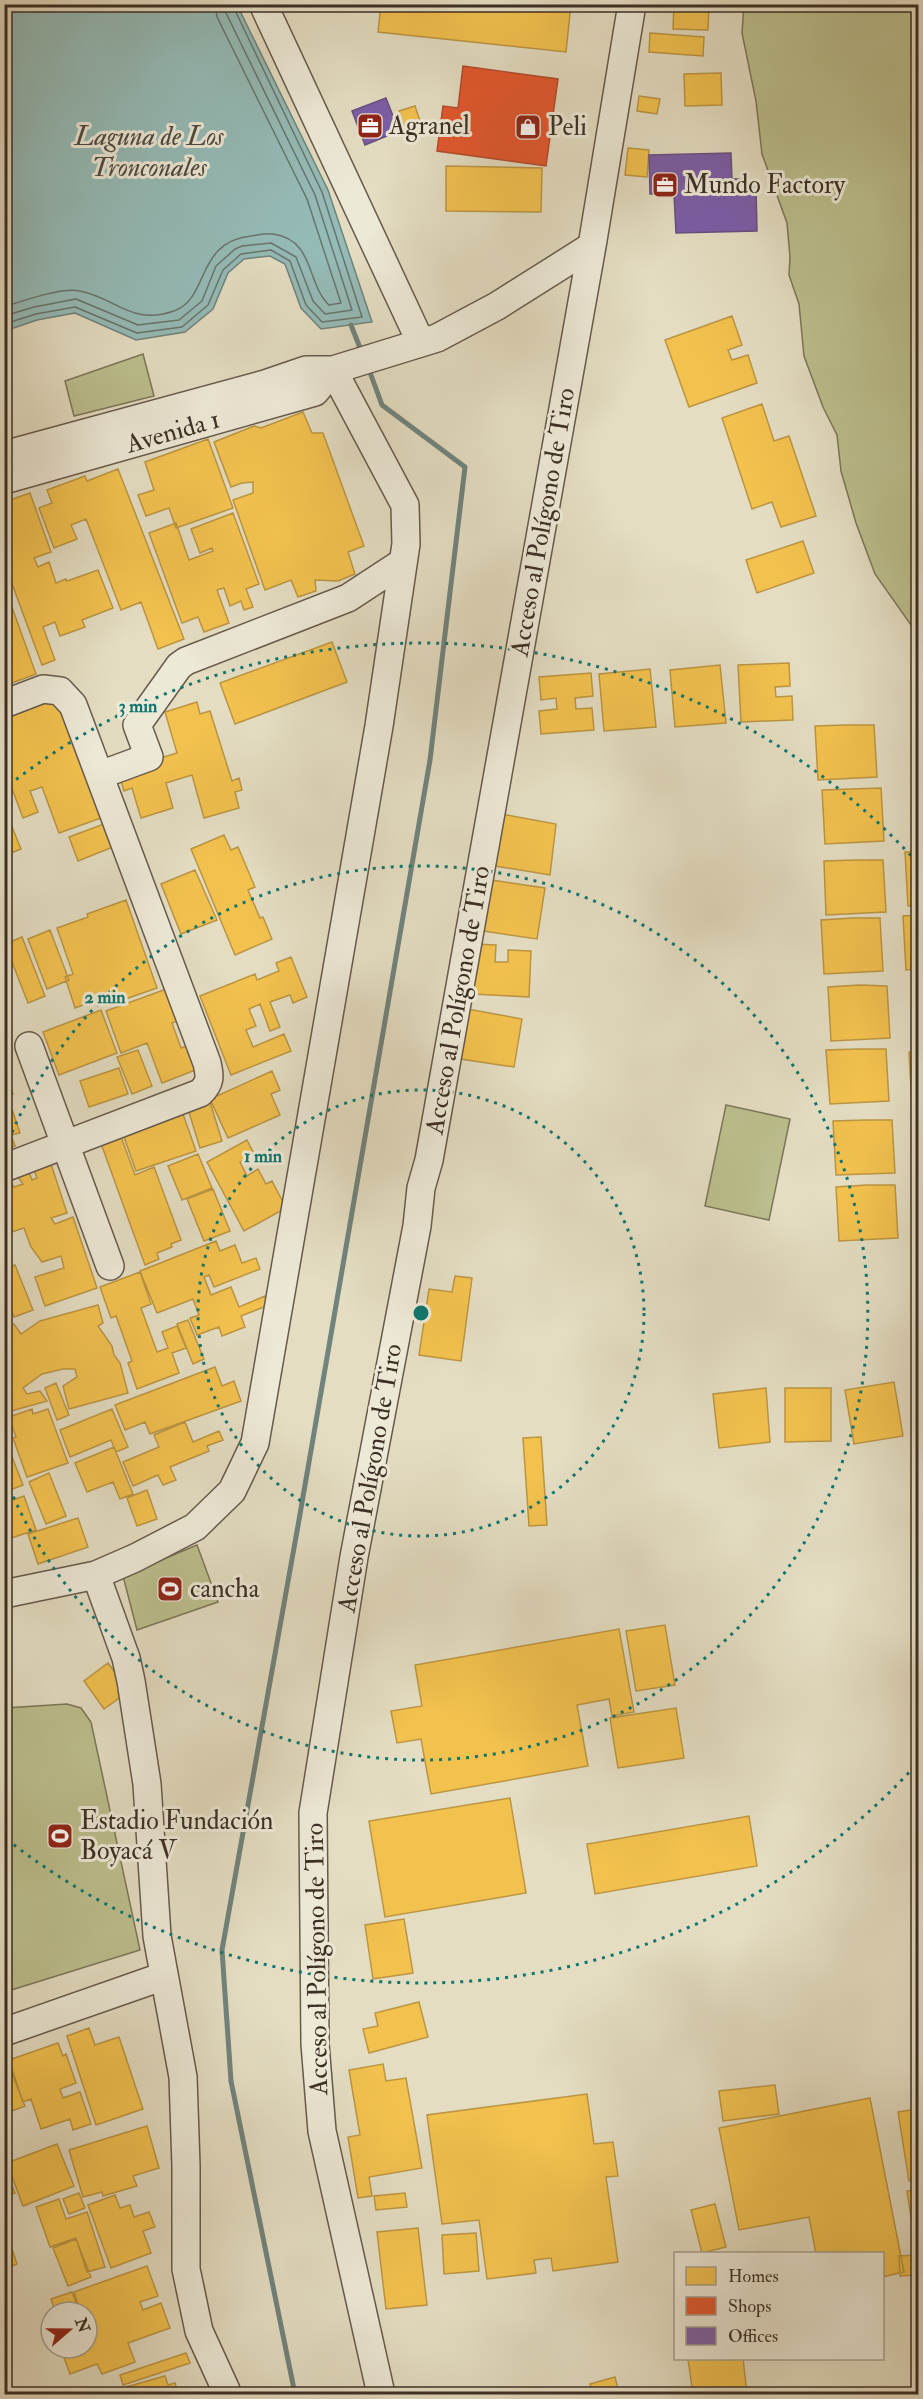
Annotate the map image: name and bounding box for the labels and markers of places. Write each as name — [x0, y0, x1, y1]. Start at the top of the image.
place label: Agranel — [388, 110, 470, 142]
office icon: Agranel — [355, 111, 385, 141]
place label: Peli — [548, 111, 587, 143]
shop icon: Peli — [513, 112, 543, 142]
place label: Mundo Factory — [684, 169, 846, 201]
office icon: Mundo Factory — [650, 170, 680, 200]
centre of rings — [411, 1303, 431, 1323]
place label: cancha — [190, 1573, 260, 1605]
sports icon: cancha — [155, 1574, 185, 1604]
place label: Estadio Fundación Boyacá V — [80, 1805, 273, 1867]
sports icon: Estadio Fundación Boyacá V — [45, 1821, 75, 1851]

